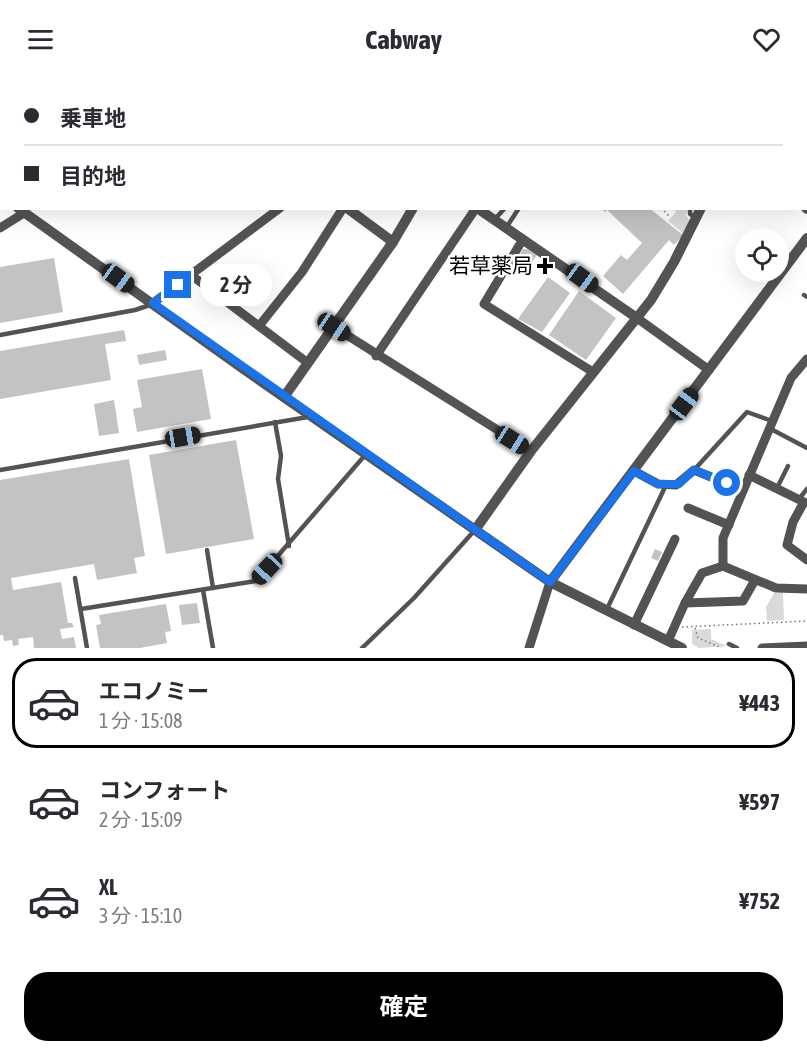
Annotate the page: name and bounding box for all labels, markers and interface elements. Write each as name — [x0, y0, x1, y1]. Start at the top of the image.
icon: menu — [24, 23, 57, 56]
icon: heart — [750, 23, 783, 56]
text: Cabway — [365, 24, 442, 55]
text: 乗車地 — [60, 105, 126, 131]
text: 目的地 — [60, 163, 126, 189]
map controls — [735, 228, 789, 282]
button: locate — [735, 228, 789, 282]
place label: 若草薬局 — [449, 253, 533, 277]
marker: 若草薬局 — [538, 259, 552, 273]
car — [98, 260, 138, 296]
car — [562, 260, 602, 296]
callout: 2 分 — [199, 264, 271, 306]
route end — [164, 271, 191, 298]
text: 2 分 — [220, 273, 252, 296]
car — [314, 309, 354, 345]
car — [666, 384, 702, 424]
car — [492, 423, 532, 457]
car — [164, 425, 202, 449]
route start — [713, 469, 740, 496]
car — [248, 550, 286, 588]
icon: car — [27, 676, 81, 730]
text: エコノミー — [99, 678, 209, 704]
text: ¥443 — [739, 690, 780, 716]
text: 1 分 · 15:08 — [99, 709, 182, 732]
icon: car — [27, 775, 81, 829]
text: コンフォート — [99, 777, 230, 803]
text: ¥597 — [739, 789, 780, 815]
text: 2 分 · 15:09 — [99, 808, 182, 831]
icon: car — [27, 874, 81, 928]
text: XL — [99, 874, 117, 900]
text: ¥752 — [739, 888, 780, 914]
text: 3 分 · 15:10 — [99, 904, 182, 927]
button: 確定 — [24, 972, 783, 1041]

